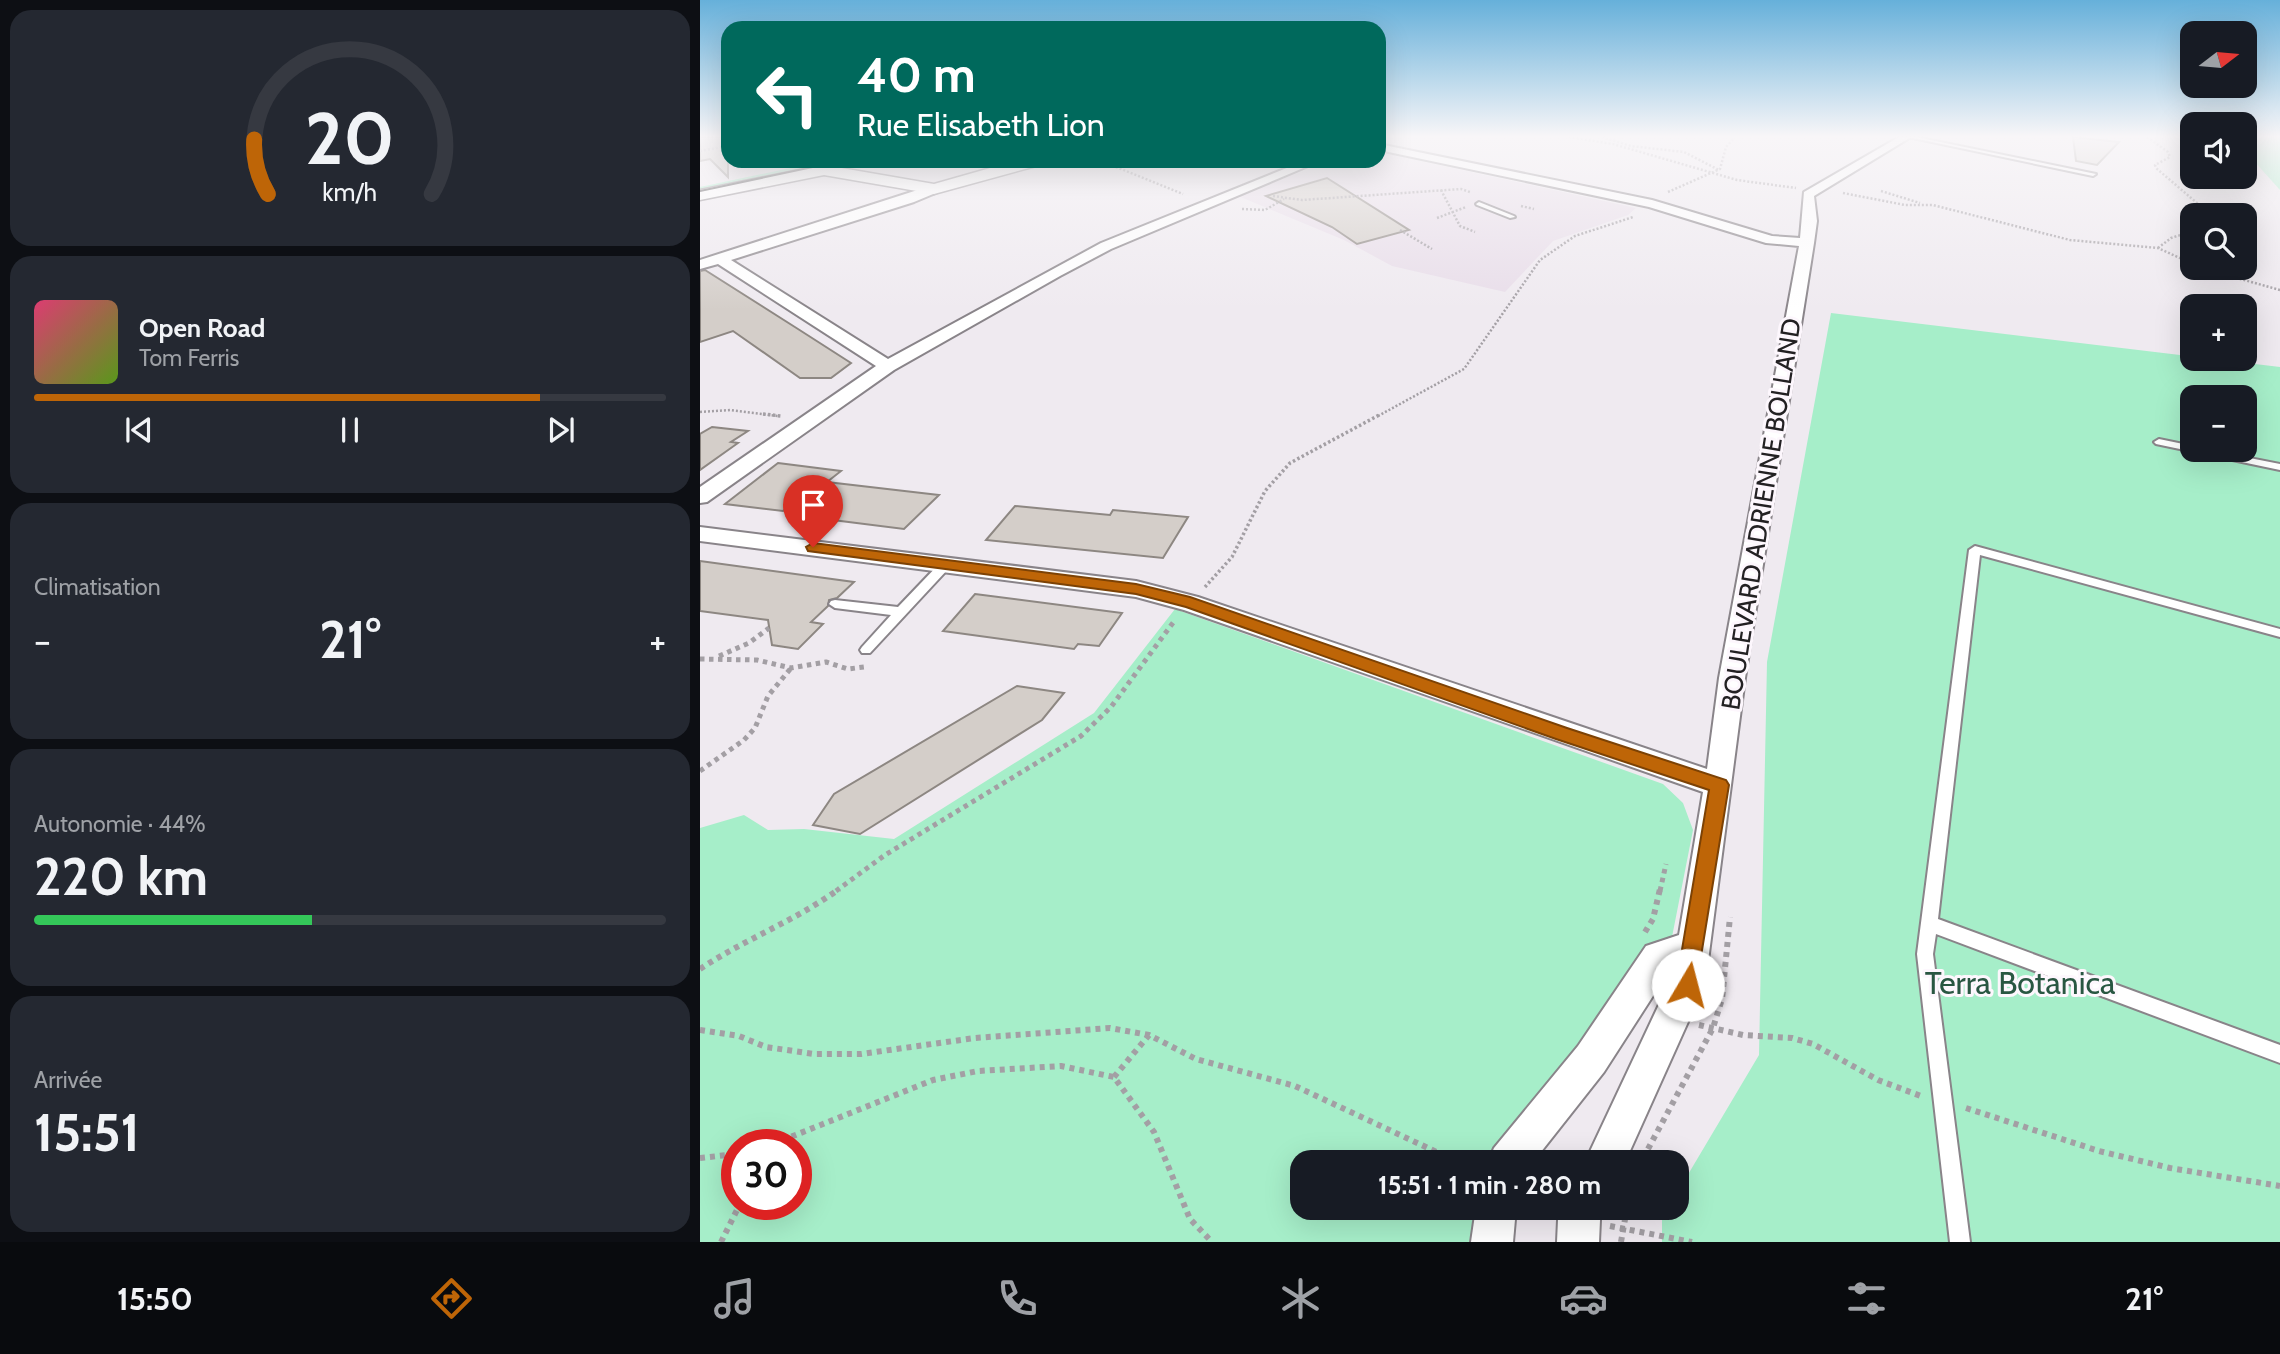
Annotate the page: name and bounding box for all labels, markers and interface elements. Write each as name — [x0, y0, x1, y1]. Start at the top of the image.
north arrow — [2180, 21, 2258, 98]
map controls — [2180, 21, 2257, 462]
text: 40 m — [857, 45, 976, 104]
icon: left — [742, 49, 833, 140]
text: 20 — [305, 95, 395, 183]
text: Rue Elisabeth Lion — [857, 105, 1105, 144]
button: sound — [2180, 112, 2257, 189]
text: km/h — [323, 177, 377, 207]
button: search — [2180, 203, 2257, 280]
button: + — [2180, 294, 2257, 371]
text: Open Road — [139, 312, 265, 344]
street label: BOULEVARD ADRIENNE BOLLAND — [1714, 316, 1808, 712]
text: Tom Ferris — [139, 344, 239, 372]
button: − — [2180, 385, 2257, 462]
icon: previous — [120, 411, 158, 449]
icon: pause — [331, 411, 369, 449]
icon: next — [542, 411, 580, 449]
pin — [783, 475, 843, 547]
icon: arrive — [794, 486, 832, 524]
text: Climatisation — [34, 573, 161, 601]
text: 21° — [319, 608, 381, 671]
text: − — [34, 617, 51, 664]
text: + — [649, 617, 666, 664]
text: Autonomie · 44% — [34, 810, 206, 838]
text: 220 km — [34, 845, 208, 908]
position arrow — [1651, 948, 1725, 1022]
park label: Terra Botanica — [1925, 963, 2116, 1002]
text: Arrivée — [34, 1066, 102, 1094]
text: 15:51 — [34, 1101, 140, 1164]
speed limit sign: 30 — [721, 1129, 812, 1220]
text: 15:51 · 1 min · 280 m — [1378, 1169, 1601, 1201]
icon: directions — [427, 1274, 476, 1323]
icon: music — [710, 1274, 759, 1323]
icon: phone — [993, 1274, 1042, 1323]
icon: climate — [1276, 1274, 1325, 1323]
icon: car — [1559, 1274, 1608, 1323]
icon: filters — [1842, 1274, 1891, 1323]
text: 15:50 — [117, 1279, 193, 1318]
text: 21° — [2125, 1279, 2163, 1318]

